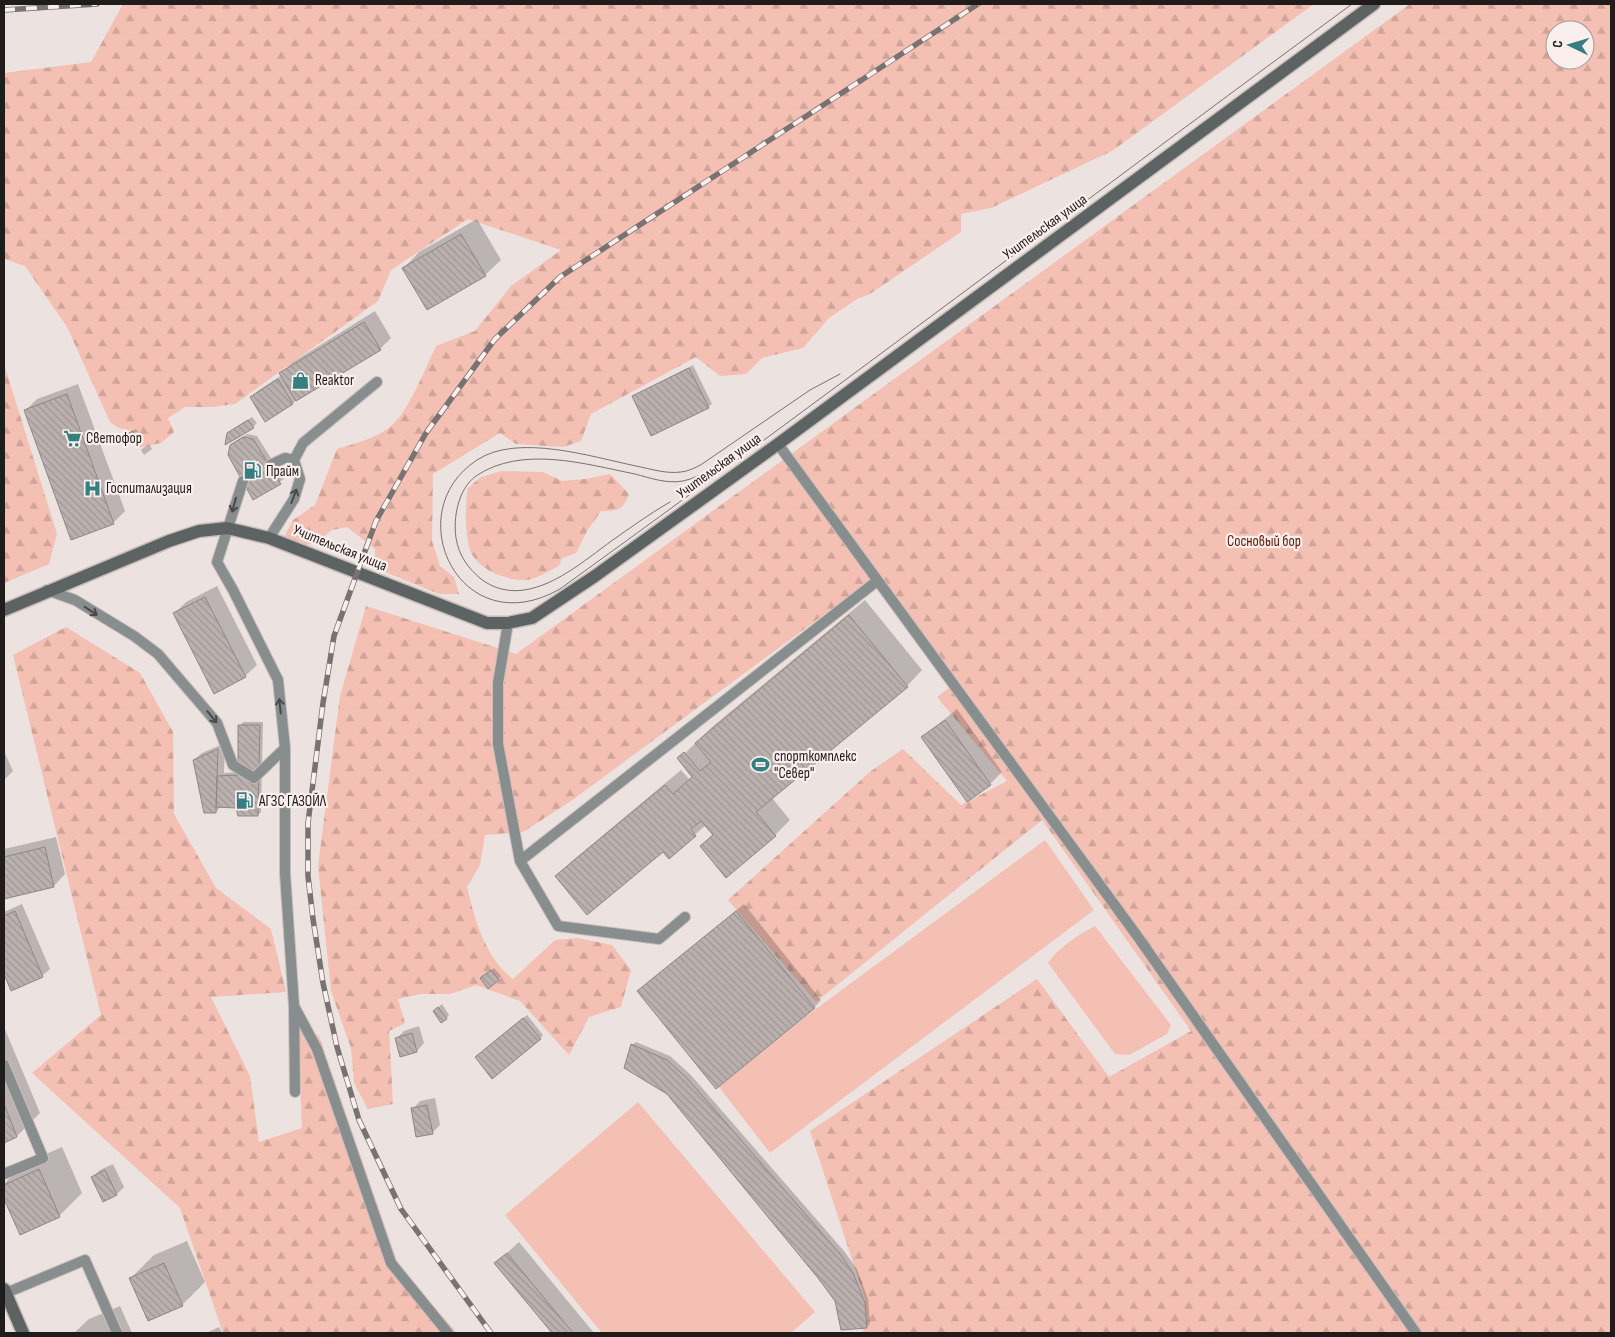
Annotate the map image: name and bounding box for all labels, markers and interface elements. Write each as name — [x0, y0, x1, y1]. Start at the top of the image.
north arrow — [1545, 20, 1595, 70]
text: С — [1549, 40, 1566, 48]
street label: Учительская улица — [999, 190, 1091, 264]
shop icon: Reaktor — [291, 370, 311, 390]
place label: Reaktor — [315, 371, 355, 390]
supermarket icon: Светофор — [62, 428, 82, 448]
place label: Светофор — [86, 429, 142, 448]
street label: Учительская улица — [673, 429, 765, 503]
fuel station icon: Прайм — [242, 461, 262, 481]
place label: Прайм — [266, 462, 299, 481]
hospital icon: Госпитализация — [82, 478, 102, 498]
place label: Госпитализация — [106, 479, 192, 498]
one-way arrow — [290, 489, 299, 504]
one-way arrow — [229, 496, 239, 512]
street label: Учительская улица — [290, 521, 390, 576]
park label: Сосновый бор — [1227, 532, 1301, 551]
one-way arrow — [84, 606, 98, 616]
one-way arrow — [275, 698, 285, 714]
one-way arrow — [206, 711, 217, 724]
place label: спорткомплекс "Север" — [774, 747, 857, 783]
sports icon: спорткомплекс "Север" — [750, 755, 770, 775]
fuel station icon: АГЗС ГАЗОЙЛ — [235, 791, 255, 811]
place label: АГЗС ГАЗОЙЛ — [258, 792, 327, 811]

